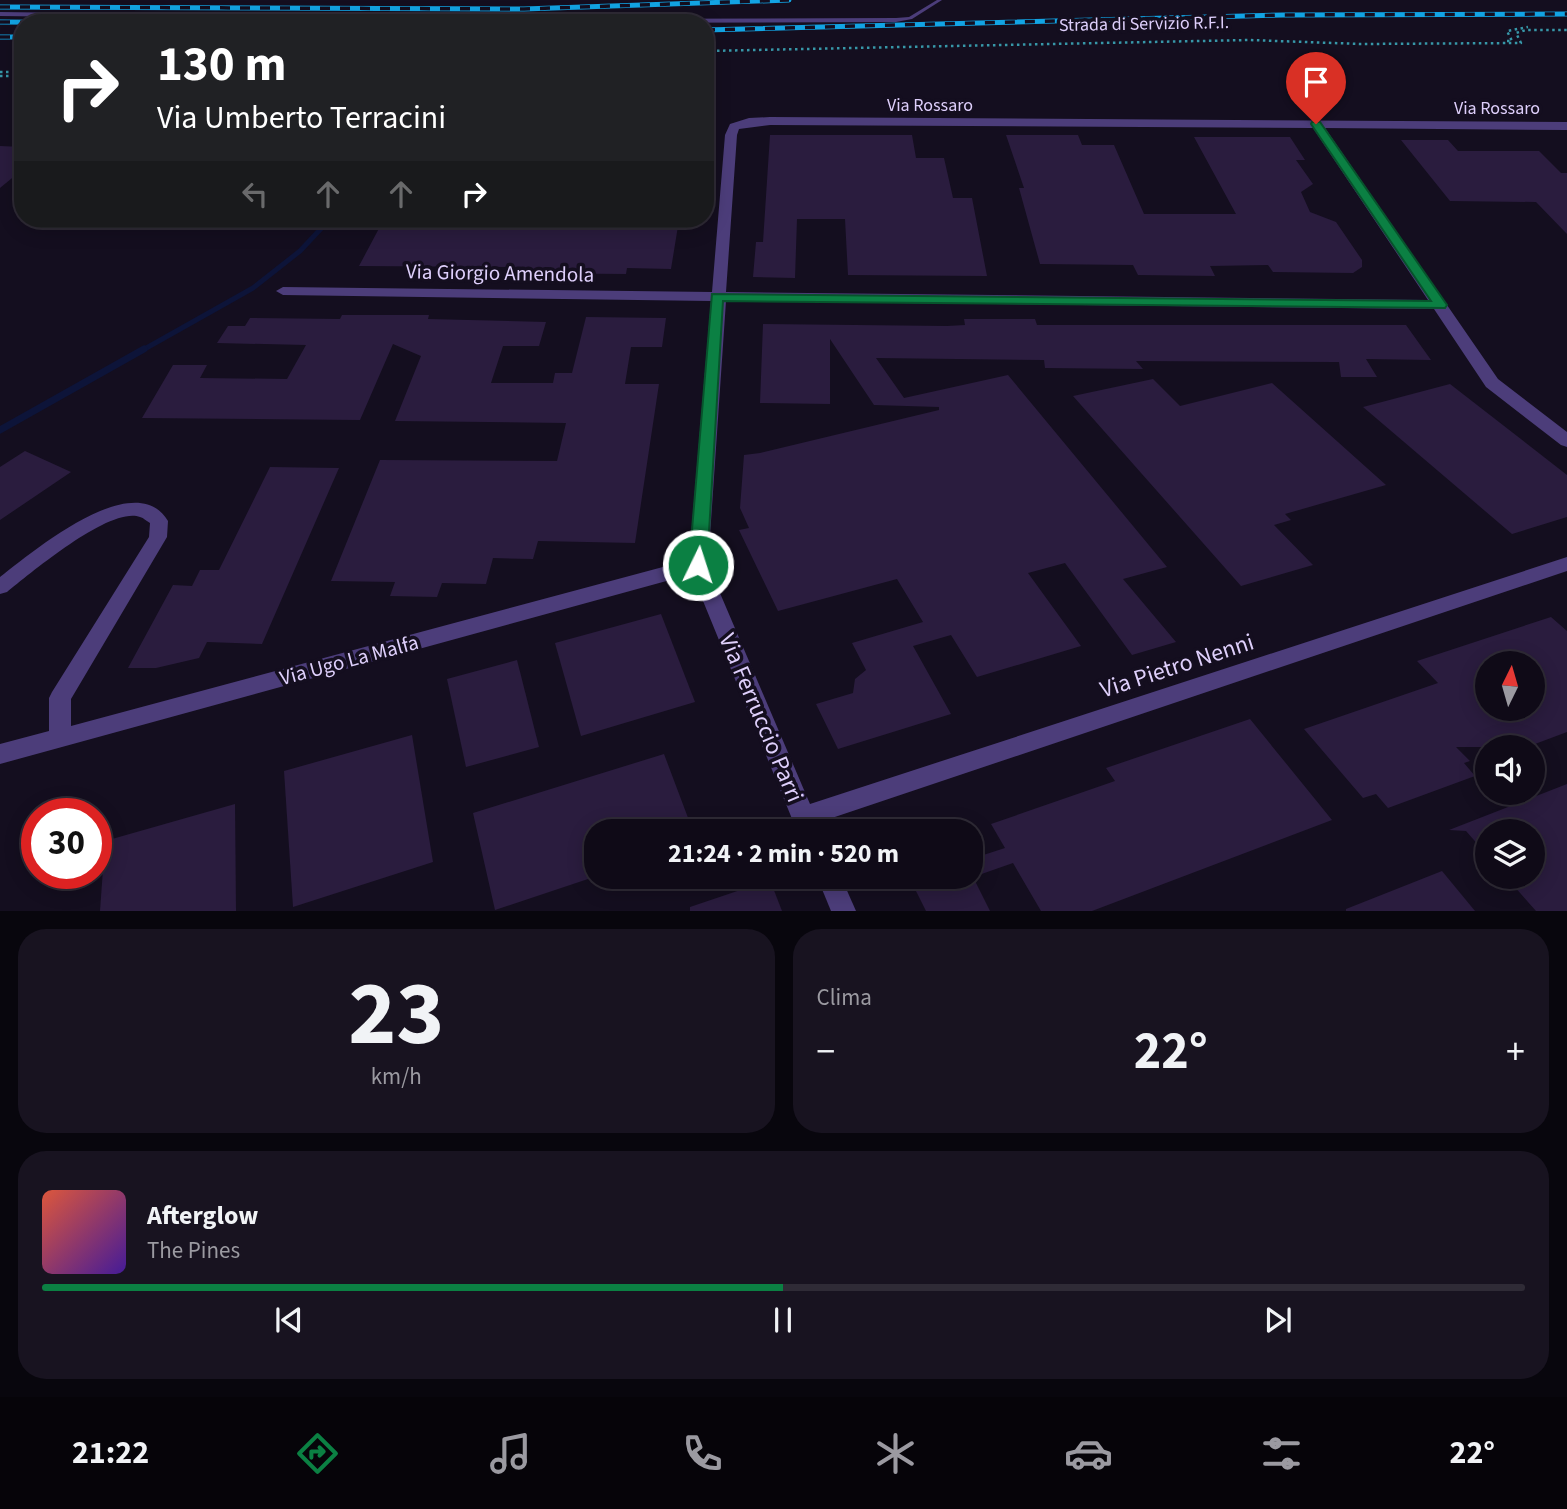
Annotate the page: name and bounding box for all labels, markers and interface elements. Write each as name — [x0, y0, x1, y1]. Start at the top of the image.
street label: Strada di Servizio R.F.I. — [1059, 10, 1229, 38]
text: 130 m — [157, 30, 286, 100]
icon: right — [42, 42, 133, 133]
pin — [1286, 52, 1346, 124]
icon: arrive — [1297, 63, 1335, 101]
street label: Via Rossaro — [887, 93, 973, 118]
text: Via Umberto Terracini — [157, 95, 446, 141]
street label: Via Rossaro — [1454, 96, 1540, 121]
icon: left — [236, 175, 274, 213]
icon: ahead — [309, 175, 347, 213]
icon: ahead — [382, 175, 420, 213]
icon: right — [455, 175, 493, 213]
street label: Via Giorgio Amendola — [406, 256, 594, 290]
position arrow — [661, 528, 735, 602]
street label: Via Pietro Nenni — [1096, 625, 1258, 707]
street label: Via Ugo La Malfa — [276, 627, 422, 693]
street label: Via Ferruccio Parri — [710, 628, 812, 808]
north arrow — [1475, 651, 1545, 721]
map controls — [1475, 651, 1545, 889]
button: sound — [1475, 735, 1545, 805]
speed limit sign: 30 — [21, 798, 112, 889]
button: layers — [1475, 819, 1545, 889]
text: 21:24 · 2 min · 520 m — [668, 835, 899, 872]
text: 23 — [348, 950, 444, 1079]
text: Clima — [817, 981, 872, 1014]
text: 22° — [1134, 1015, 1208, 1089]
text: − — [817, 1025, 835, 1079]
text: + — [1506, 1025, 1525, 1079]
text: km/h — [371, 1060, 422, 1093]
text: Afterglow — [147, 1197, 258, 1234]
text: The Pines — [147, 1234, 240, 1267]
icon: previous — [270, 1301, 308, 1339]
icon: pause — [764, 1301, 802, 1339]
icon: next — [1259, 1301, 1297, 1339]
icon: directions — [293, 1429, 342, 1478]
icon: music — [486, 1429, 535, 1478]
icon: phone — [678, 1429, 727, 1478]
icon: climate — [871, 1429, 920, 1478]
icon: car — [1064, 1429, 1113, 1478]
icon: filters — [1257, 1429, 1306, 1478]
text: 21:22 — [72, 1430, 149, 1476]
text: 22° — [1450, 1430, 1495, 1476]

